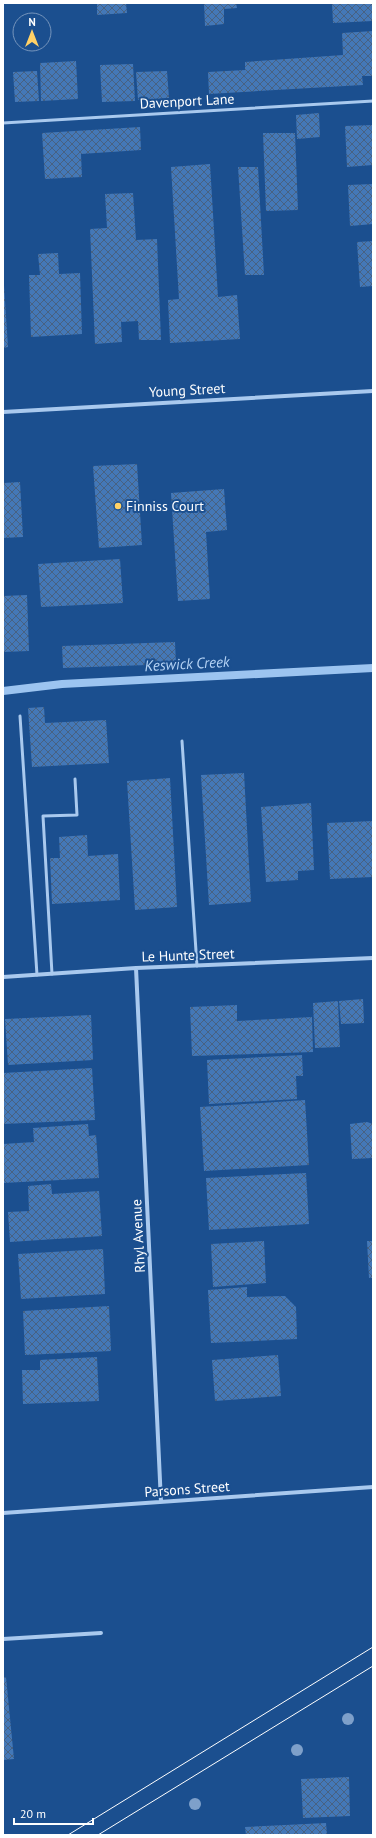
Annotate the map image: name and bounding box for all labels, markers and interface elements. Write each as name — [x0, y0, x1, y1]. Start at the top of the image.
north arrow — [12, 12, 52, 52]
text: N — [28, 15, 36, 29]
street label: Davenport Lane — [139, 90, 235, 112]
street label: Young Street — [148, 379, 226, 401]
place label: Finniss Court — [126, 497, 204, 515]
marker: Finniss Court — [113, 501, 123, 511]
water label: Keswick Creek — [144, 652, 231, 675]
street label: Le Hunte Street — [141, 944, 235, 966]
street label: Rhyl Avenue — [127, 1199, 149, 1273]
street label: Parsons Street — [144, 1477, 231, 1501]
scale bar — [14, 1800, 93, 1826]
text: 20 m — [20, 1806, 46, 1821]

